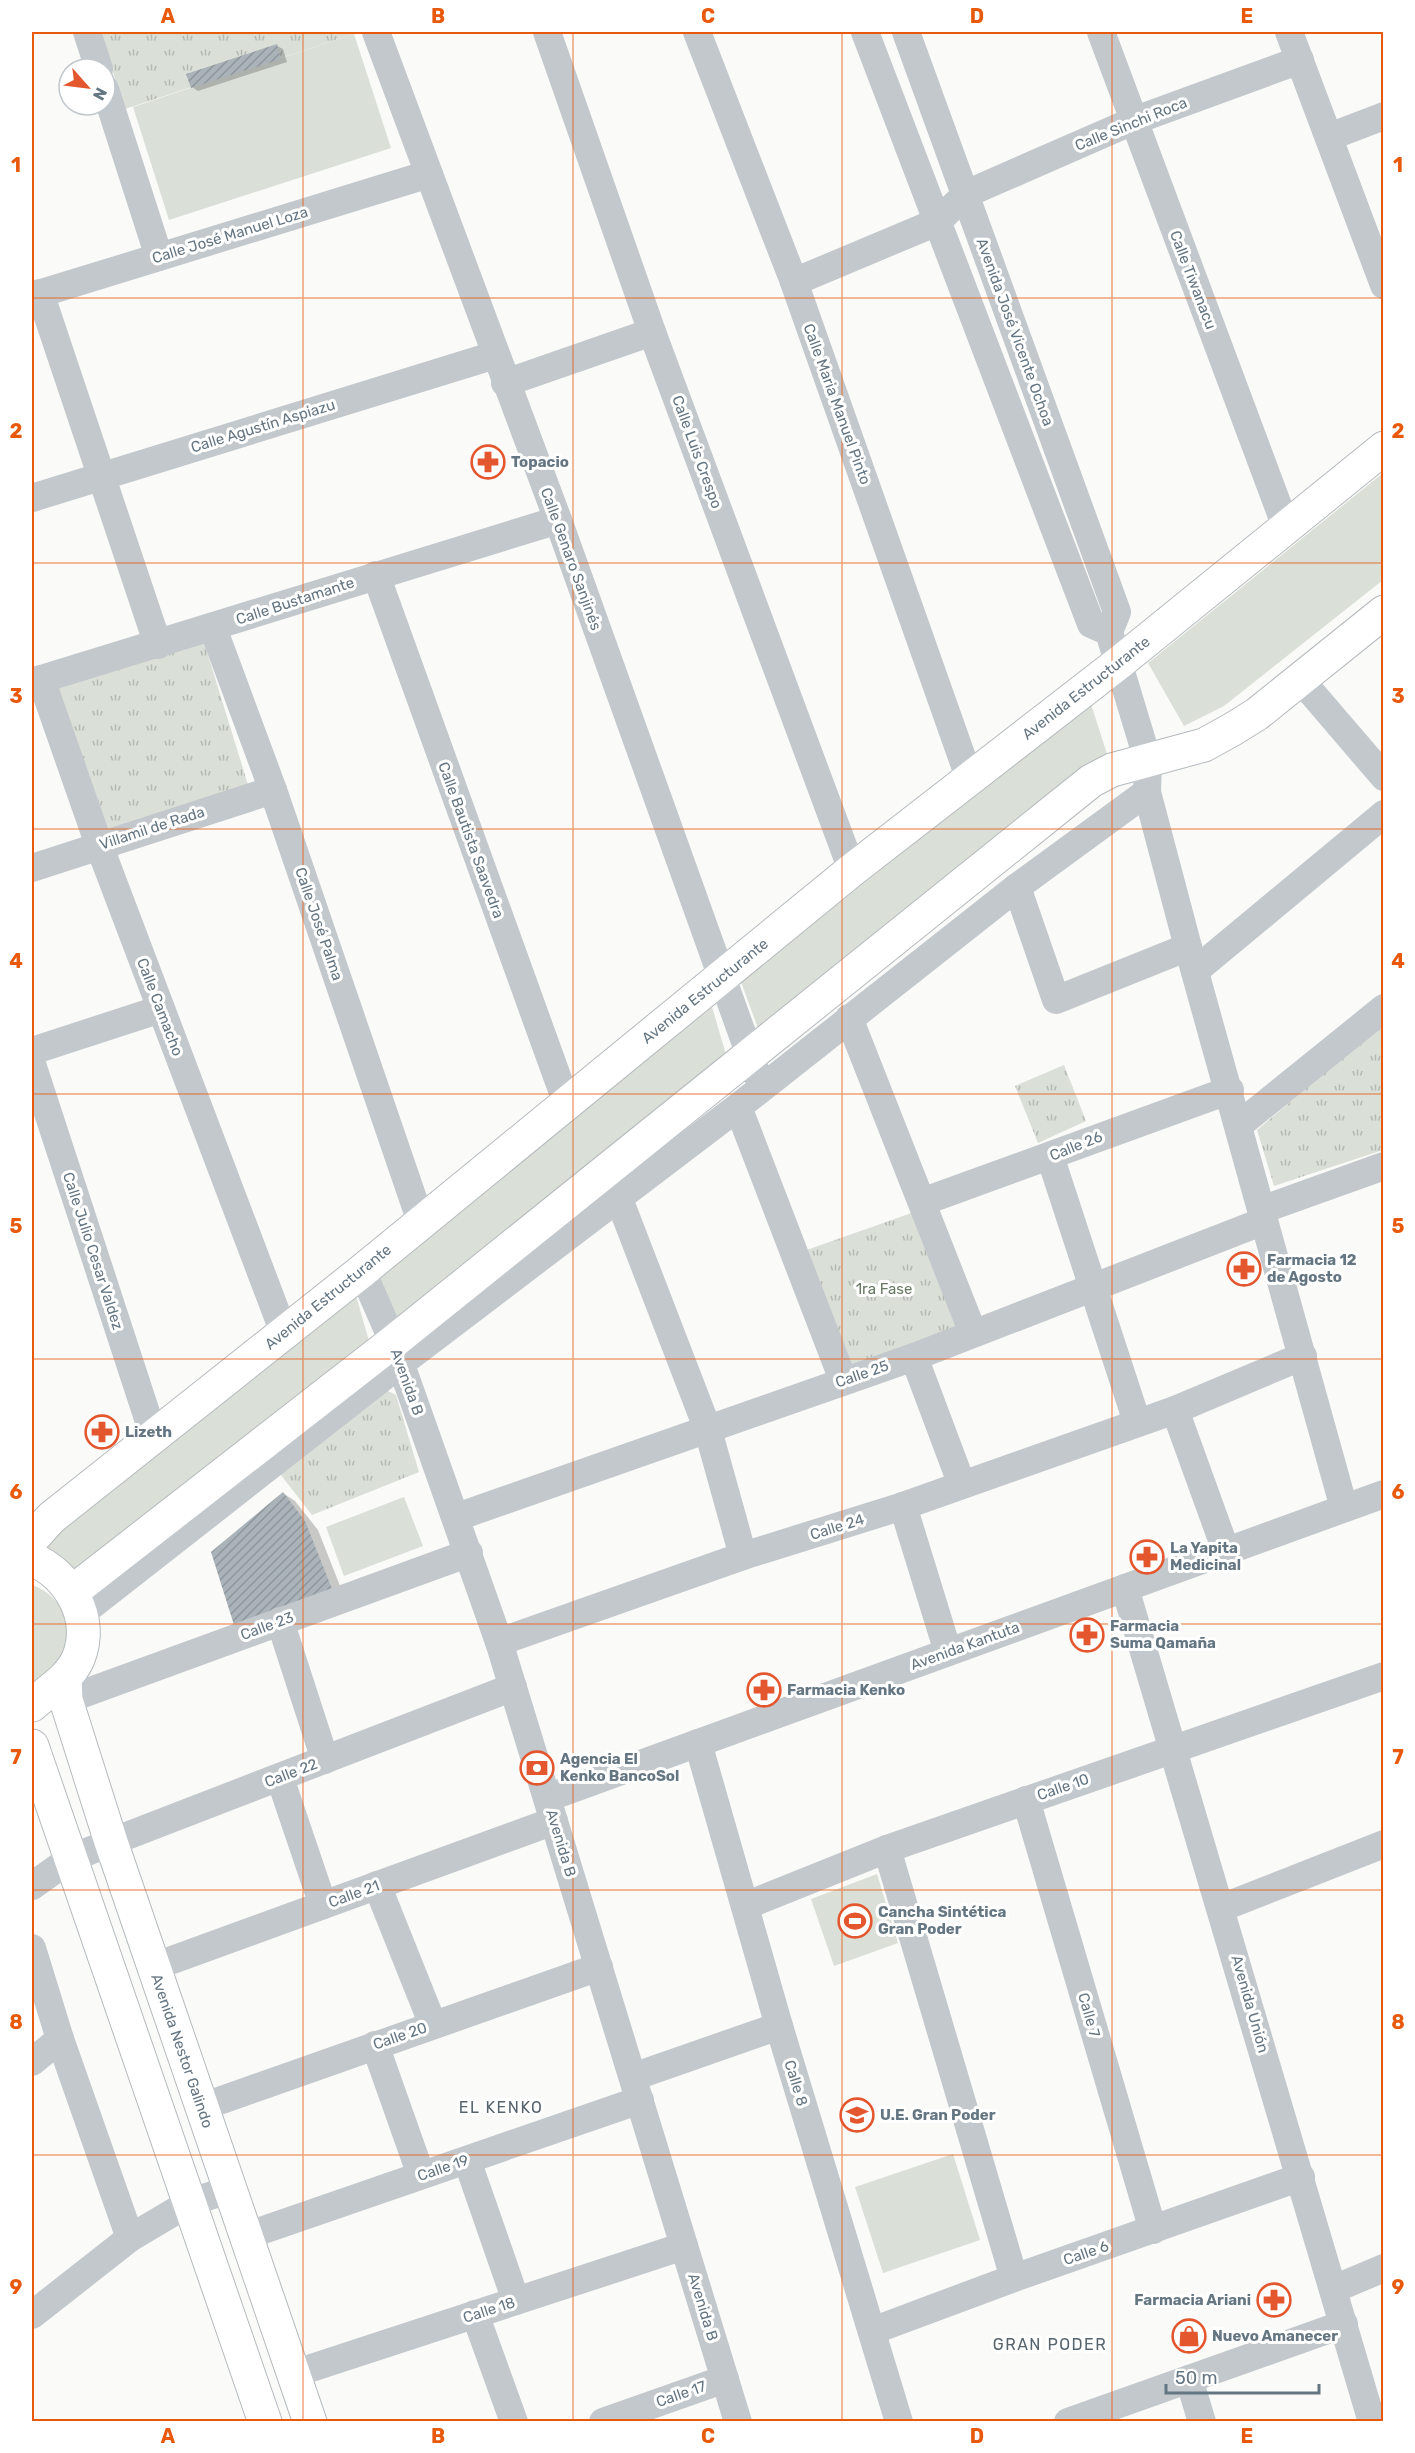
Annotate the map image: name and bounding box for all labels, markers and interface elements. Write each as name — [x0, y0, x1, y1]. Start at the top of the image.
text: A — [161, 4, 176, 28]
text: B — [431, 4, 445, 28]
text: C — [701, 4, 715, 28]
text: D — [970, 4, 984, 28]
text: E — [1241, 4, 1253, 28]
north arrow — [57, 57, 117, 117]
text: N — [89, 84, 111, 103]
street label: Calle Sinchi Roca — [1072, 93, 1190, 155]
text: 1 — [11, 153, 21, 177]
text: 1 — [1393, 153, 1403, 177]
street label: Calle José Manuel Loza — [150, 203, 310, 267]
street label: Calle Tiwanacu — [1166, 228, 1220, 332]
street label: Avenida José Vicente Ochoa — [973, 236, 1057, 428]
street label: Calle Maria Manuel Pinto — [799, 321, 875, 487]
street label: Calle Luis Crespo — [668, 393, 726, 511]
street label: Calle Agustín Aspiazu — [189, 395, 337, 457]
text: 2 — [10, 419, 23, 443]
text: 2 — [1392, 419, 1405, 443]
pharmacy icon: Topacio — [470, 444, 506, 480]
place label: Topacio — [511, 453, 569, 471]
street label: Calle Genaro Sanjinés — [537, 485, 605, 633]
street label: Calle Bustamante — [234, 573, 356, 629]
street label: Avenida Estructurante — [1019, 633, 1153, 743]
text: 3 — [9, 684, 23, 708]
text: 3 — [1391, 684, 1405, 708]
street label: Calle Bautista Saavedra — [434, 759, 508, 921]
street label: Villamil de Rada — [97, 803, 207, 853]
street label: Calle José Palma — [291, 865, 347, 983]
street label: Avenida Estructurante — [638, 935, 772, 1047]
text: 4 — [9, 949, 23, 973]
text: 4 — [1391, 949, 1405, 973]
street label: Calle Camacho — [133, 955, 187, 1059]
street label: Calle 26 — [1047, 1127, 1105, 1165]
street label: Calle Julio Cesar Valdez — [59, 1170, 127, 1332]
text: 5 — [10, 1214, 23, 1238]
text: 5 — [1392, 1214, 1405, 1238]
street label: Avenida Estructurante — [261, 1241, 395, 1353]
pharmacy icon: Farmacia 12 de Agosto — [1226, 1251, 1262, 1287]
place label: Farmacia 12 de Agosto — [1267, 1251, 1357, 1286]
park label: 1ra Fase — [856, 1280, 912, 1298]
street label: Avenida B — [387, 1346, 427, 1418]
street label: Calle 25 — [833, 1356, 891, 1392]
pharmacy icon: Lizeth — [84, 1414, 120, 1450]
place label: Lizeth — [125, 1423, 172, 1441]
text: 6 — [9, 1480, 23, 1504]
text: 6 — [1391, 1480, 1405, 1504]
street label: Calle 24 — [808, 1510, 866, 1544]
pharmacy icon: La Yapita Medicinal — [1129, 1539, 1165, 1575]
place label: La Yapita Medicinal — [1170, 1539, 1241, 1574]
street label: Calle 23 — [238, 1608, 296, 1644]
pharmacy icon: Farmacia Suma Qamaña — [1069, 1617, 1105, 1653]
place label: Farmacia Suma Qamaña — [1110, 1617, 1216, 1652]
street label: Avenida Kantuta — [908, 1618, 1022, 1674]
pharmacy icon: Farmacia Kenko — [746, 1672, 782, 1708]
place label: Farmacia Kenko — [787, 1681, 905, 1699]
text: 7 — [10, 1745, 22, 1769]
text: 7 — [1392, 1745, 1404, 1769]
bank icon: Agencia El Kenko BancoSol — [519, 1750, 555, 1786]
place label: Agencia El Kenko BancoSol — [560, 1750, 679, 1785]
street label: Calle 22 — [262, 1755, 320, 1791]
street label: Calle 10 — [1035, 1770, 1091, 1804]
street label: Avenida B — [542, 1807, 580, 1879]
street label: Calle 21 — [326, 1877, 382, 1911]
sports icon: Cancha Sintética Gran Poder — [837, 1903, 873, 1939]
place label: Cancha Sintética Gran Poder — [878, 1903, 1007, 1938]
street label: Avenida Unión — [1227, 1953, 1273, 2055]
street label: Avenida Nestor Galindo — [147, 1971, 217, 2131]
street label: Calle 7 — [1074, 1991, 1104, 2040]
text: 8 — [9, 2010, 23, 2034]
text: 8 — [1391, 2010, 1405, 2034]
street label: Calle 20 — [371, 2018, 429, 2054]
street label: Calle 8 — [780, 2058, 812, 2108]
school or university icon: U.E. Gran Poder — [839, 2097, 875, 2133]
district label: EL KENKO — [459, 2098, 543, 2117]
place label: U.E. Gran Poder — [880, 2106, 996, 2124]
street label: Calle 19 — [415, 2151, 471, 2185]
street label: Calle 6 — [1061, 2237, 1111, 2269]
street label: Avenida B — [684, 2271, 722, 2343]
text: 9 — [10, 2275, 23, 2299]
text: 9 — [1392, 2275, 1405, 2299]
pharmacy icon: Farmacia Ariani — [1256, 2282, 1292, 2318]
place label: Farmacia Ariani — [1134, 2291, 1251, 2309]
street label: Calle 18 — [461, 2293, 517, 2327]
shop icon: Nuevo Amanecer — [1171, 2318, 1207, 2354]
place label: Nuevo Amanecer — [1212, 2327, 1338, 2345]
district label: GRAN PODER — [993, 2335, 1107, 2354]
scale bar — [1166, 2357, 1319, 2395]
text: 50 m — [1175, 2367, 1218, 2389]
street label: Calle 17 — [654, 2377, 709, 2411]
text: A — [161, 2424, 176, 2448]
text: B — [431, 2424, 445, 2448]
text: C — [701, 2424, 715, 2448]
text: D — [970, 2424, 984, 2448]
text: E — [1241, 2424, 1253, 2448]

